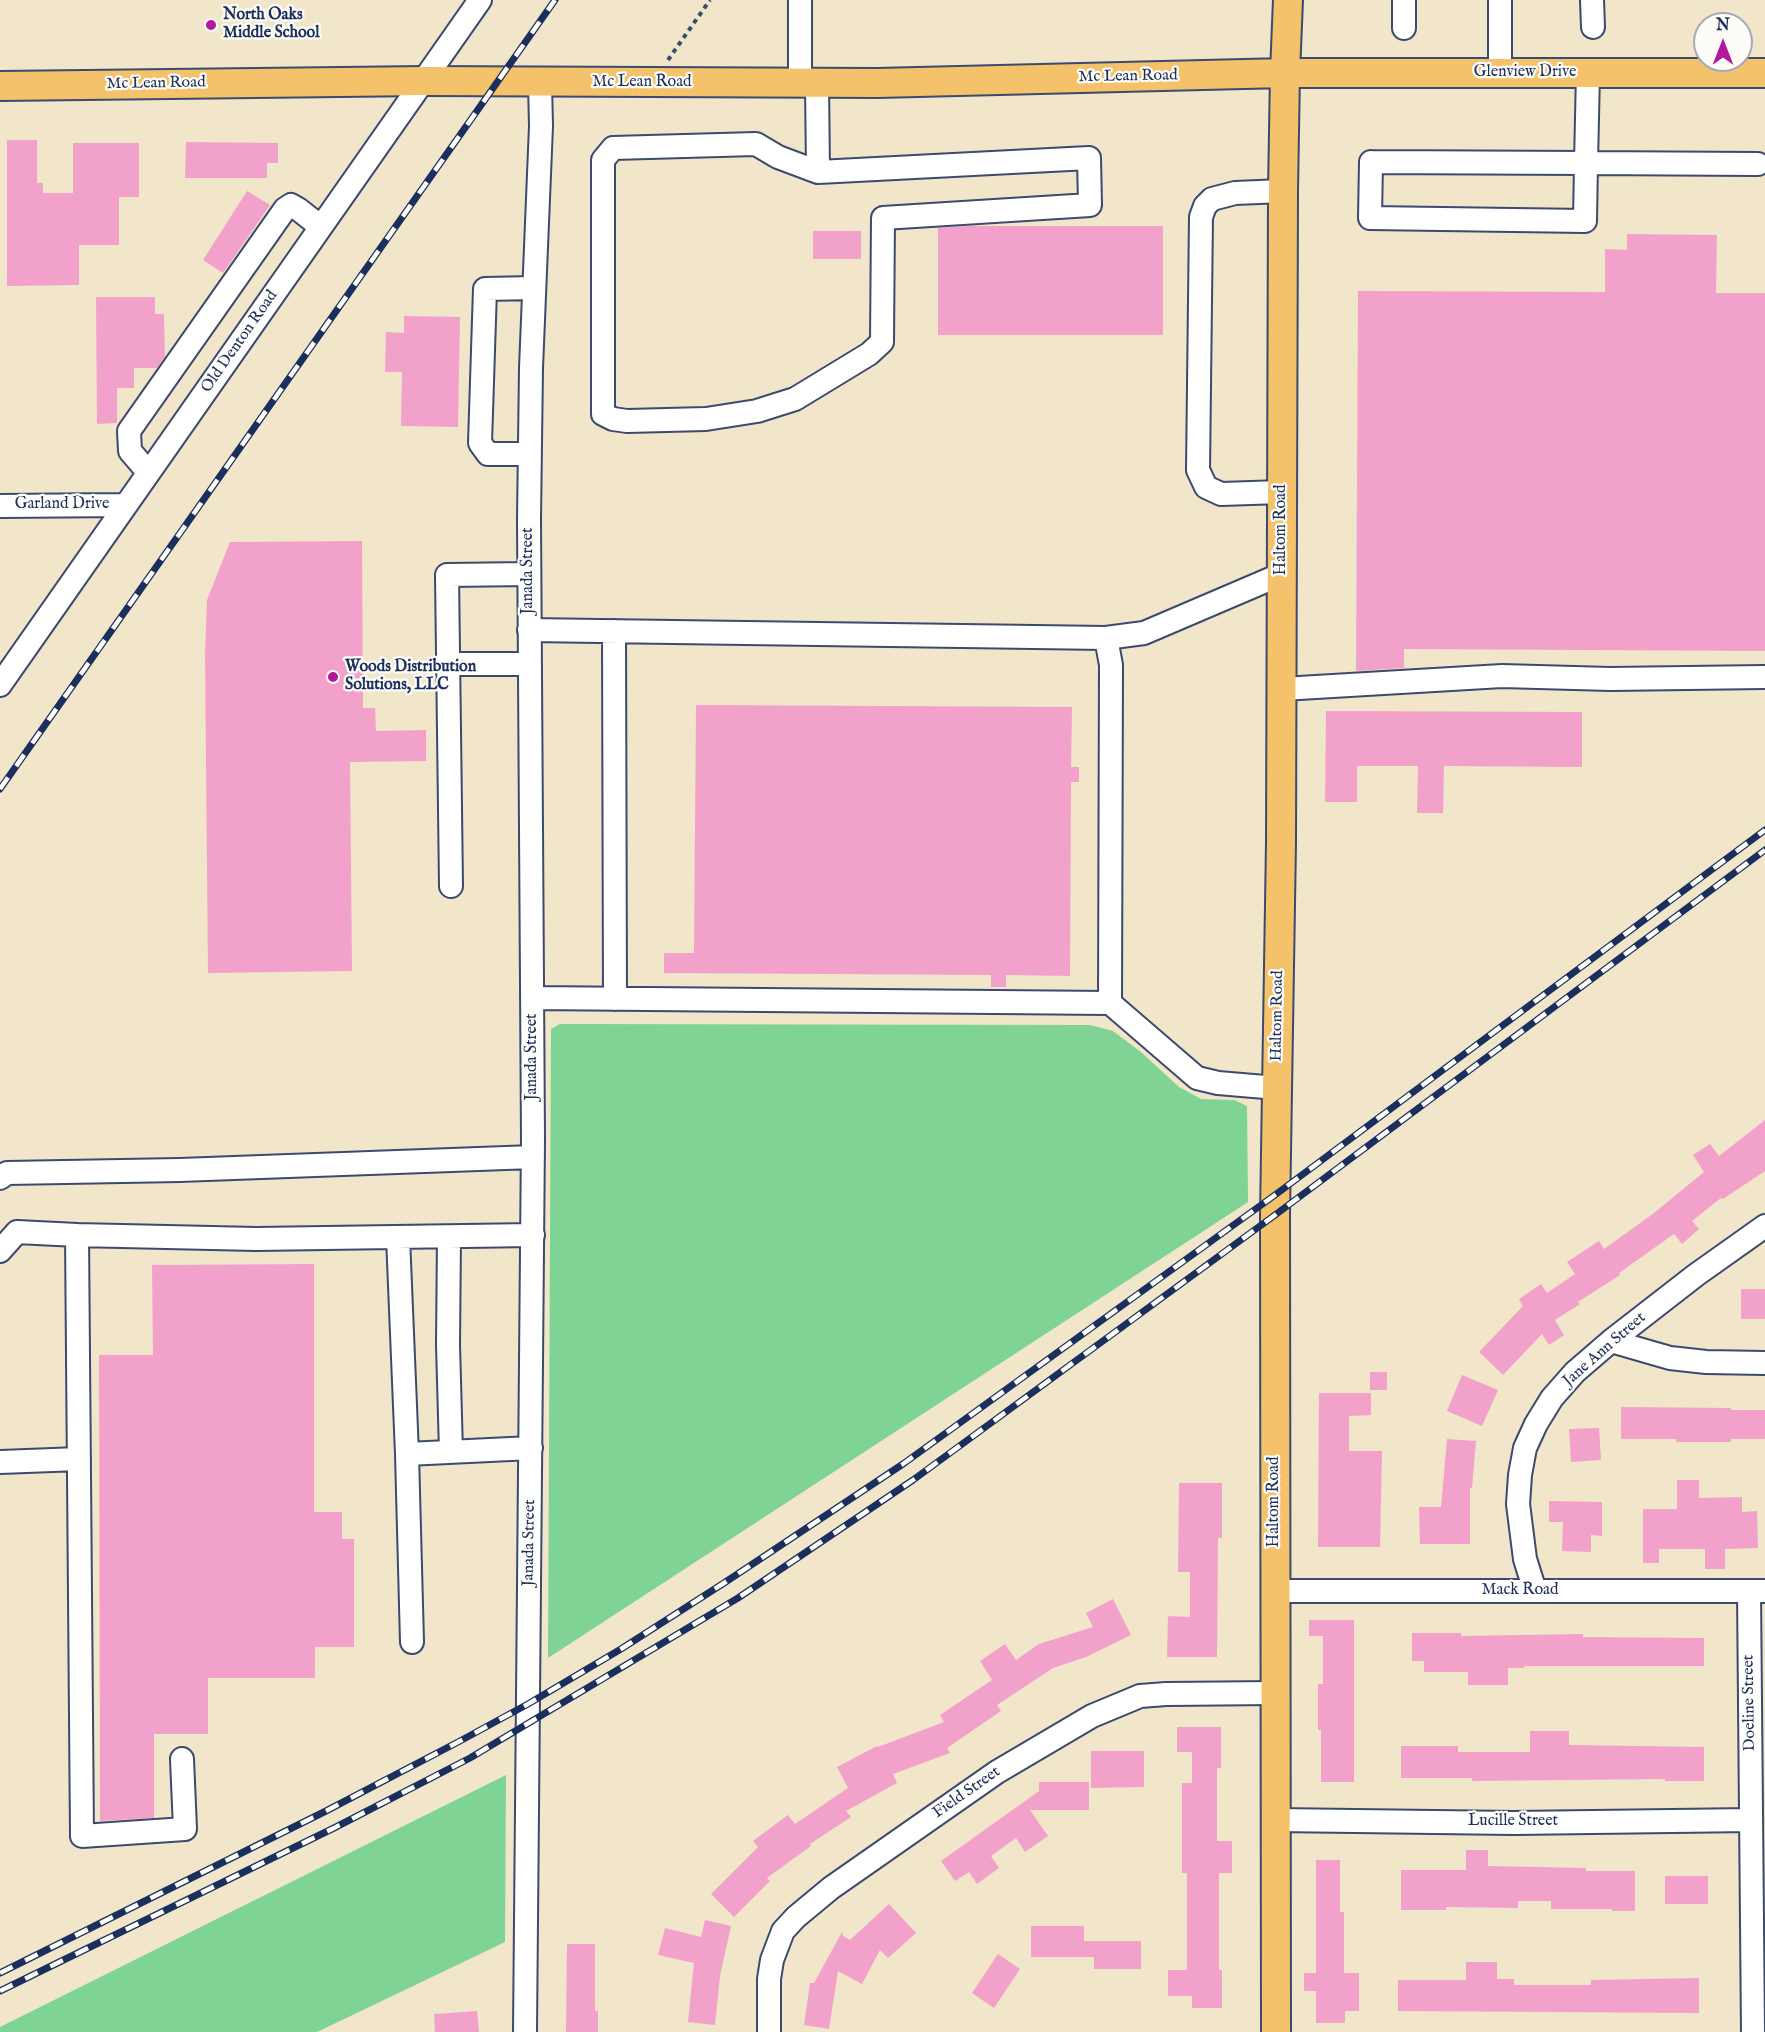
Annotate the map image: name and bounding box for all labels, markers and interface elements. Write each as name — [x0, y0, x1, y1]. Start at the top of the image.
place label: North Oaks Middle School — [223, 6, 320, 44]
north arrow — [1693, 12, 1753, 72]
text: N — [1716, 16, 1730, 36]
marker: North Oaks Middle School — [204, 18, 218, 32]
street label: Glenview Drive — [1474, 63, 1576, 83]
street label: Mc Lean Road — [1078, 67, 1178, 87]
street label: Mc Lean Road — [592, 73, 692, 93]
street label: Mc Lean Road — [106, 74, 206, 94]
street label: Old Denton Road — [198, 287, 282, 397]
street label: Haltom Road — [1272, 484, 1292, 576]
street label: Garland Drive — [15, 495, 109, 515]
street label: Janada Street — [519, 527, 539, 615]
place label: Woods Distribution Solutions, LLC — [345, 658, 476, 696]
marker: Woods Distribution Solutions, LLC — [326, 670, 340, 684]
street label: Haltom Road — [1268, 970, 1288, 1062]
street label: Janada Street — [523, 1013, 543, 1101]
street label: Jane Ann Street — [1560, 1309, 1650, 1391]
street label: Haltom Road — [1265, 1456, 1285, 1548]
street label: Janada Street — [520, 1499, 540, 1587]
street label: Mack Road — [1481, 1581, 1559, 1601]
street label: Doeline Street — [1740, 1655, 1760, 1751]
street label: Field Street — [930, 1763, 1004, 1823]
street label: Lucille Street — [1468, 1812, 1558, 1832]

